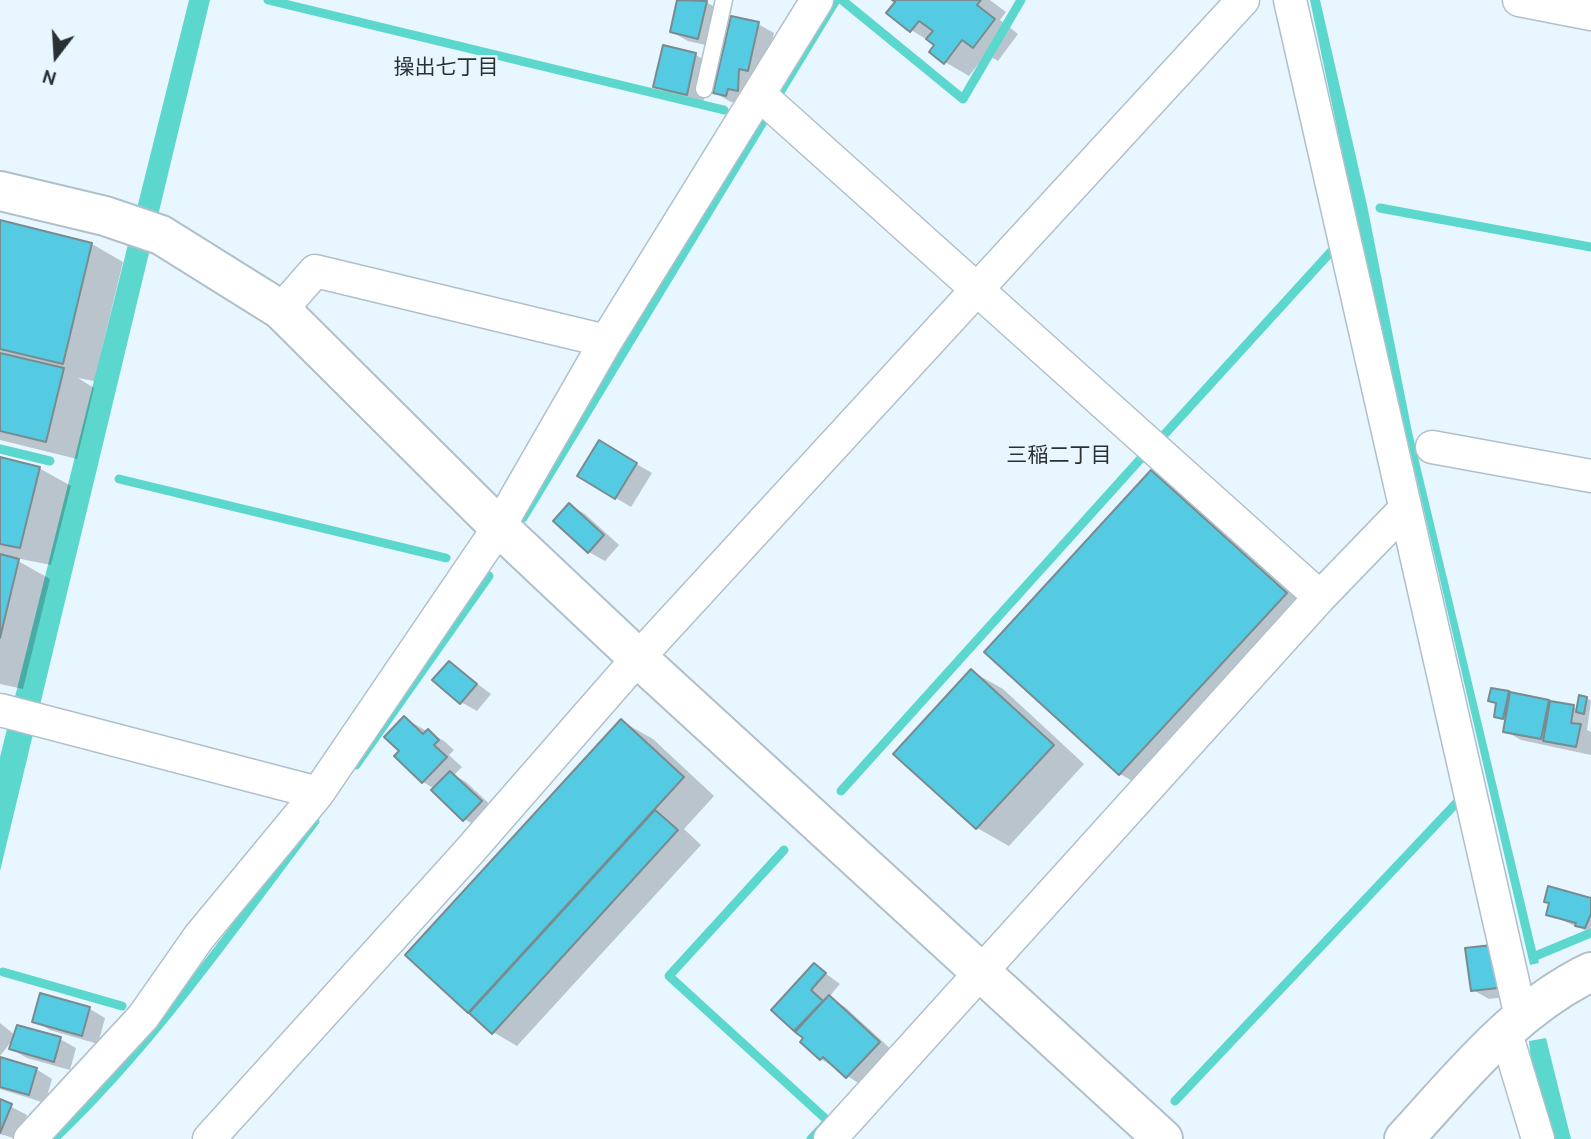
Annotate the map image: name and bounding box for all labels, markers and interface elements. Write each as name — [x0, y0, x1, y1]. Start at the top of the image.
north arrow — [21, 21, 91, 91]
district label: 操出七丁目 — [394, 57, 498, 83]
text: N — [40, 63, 60, 90]
district label: 三稲二丁目 — [1007, 445, 1111, 471]

